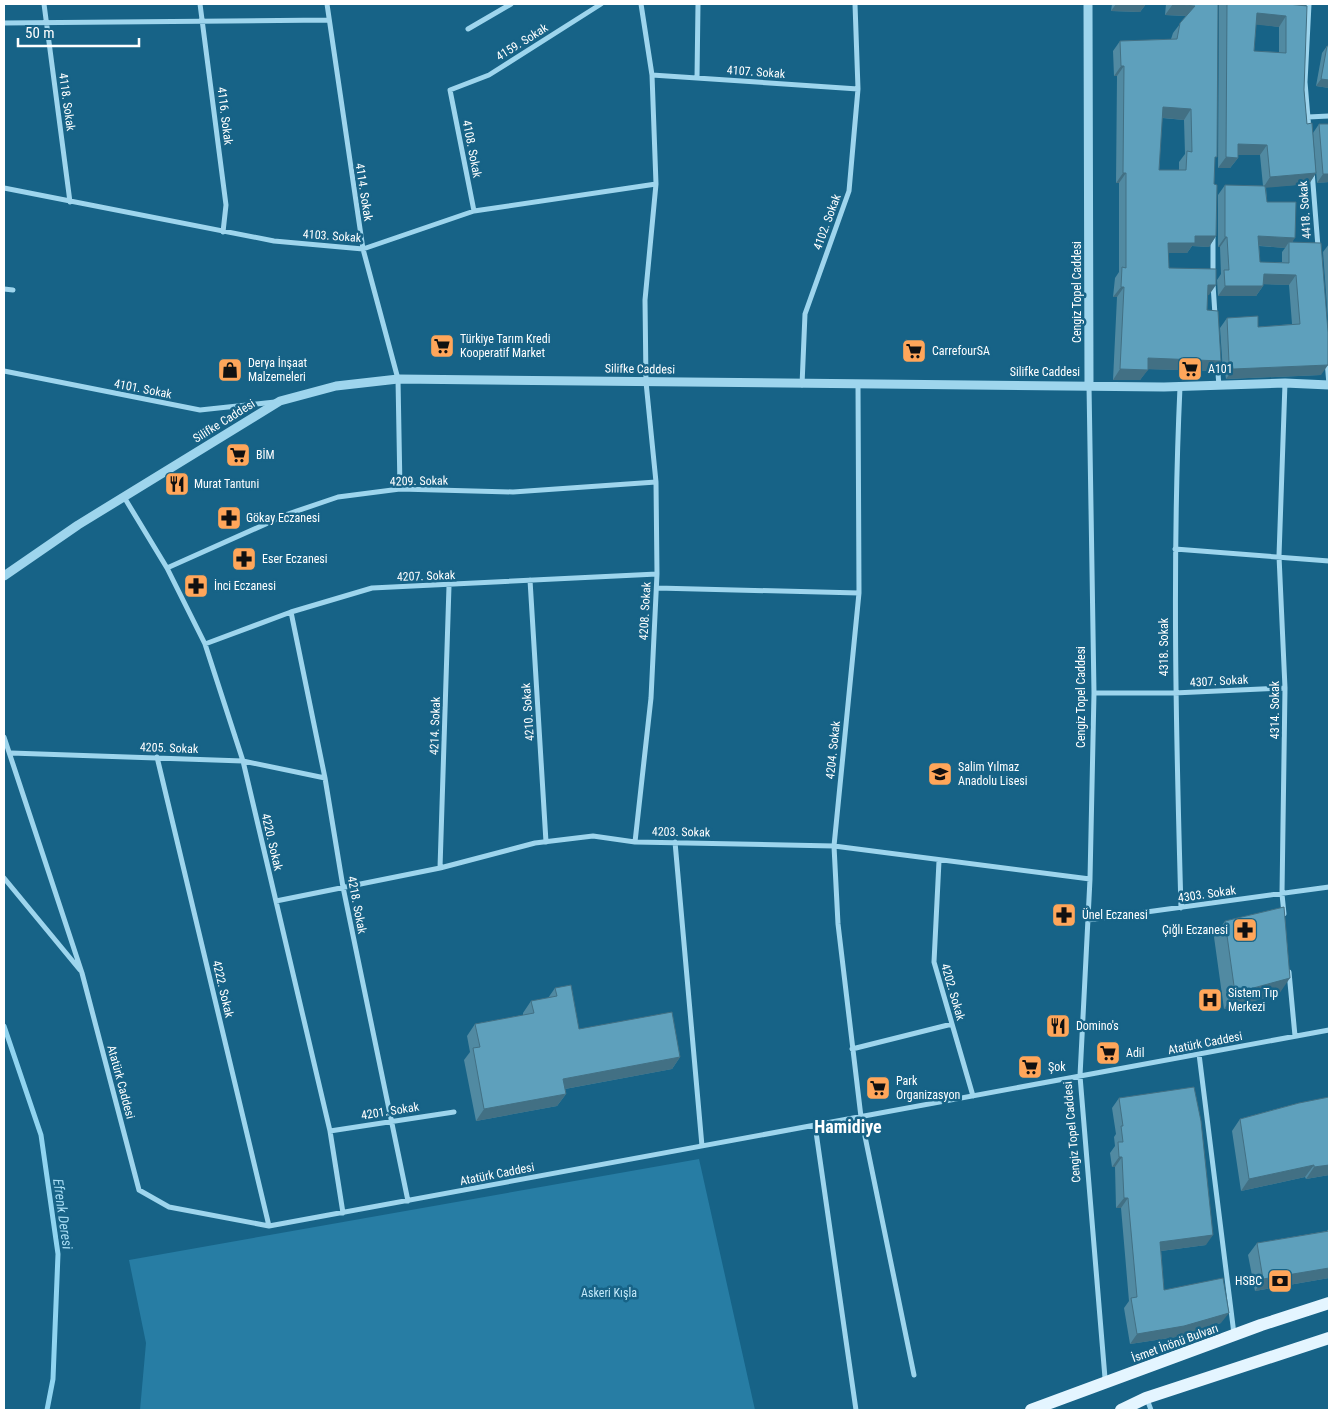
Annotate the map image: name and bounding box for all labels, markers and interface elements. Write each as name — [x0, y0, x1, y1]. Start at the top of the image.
scale bar — [18, 15, 139, 47]
street label: 4159. Sokak — [494, 20, 551, 63]
text: 50 m — [25, 24, 55, 42]
street label: 4107. Sokak — [726, 63, 786, 81]
street label: 4118. Sokak — [56, 72, 78, 132]
street label: 4116. Sokak — [214, 86, 236, 146]
street label: 4108. Sokak — [460, 119, 485, 180]
street label: 4114. Sokak — [353, 162, 376, 223]
street label: 4418. Sokak — [1296, 180, 1314, 240]
street label: 4102. Sokak — [810, 192, 844, 252]
street label: 4103. Sokak — [302, 227, 362, 245]
street label: Cengiz Topel Caddesi — [1070, 241, 1084, 343]
place label: Türkiye Tarım Kredi Kooperatif Market — [460, 332, 550, 360]
supermarket icon: Türkiye Tarım Kredi Kooperatif Market — [429, 333, 455, 359]
supermarket icon: CarrefourSA — [901, 338, 927, 364]
place label: CarrefourSA — [932, 344, 990, 358]
place label: Derya İnşaat Malzemeleri — [248, 355, 307, 384]
supermarket icon: A101 — [1177, 356, 1203, 382]
shop icon: Derya İnşaat Malzemeleri — [217, 357, 243, 383]
street label: Silifke Caddesi — [605, 361, 675, 377]
place label: A101 — [1208, 362, 1233, 376]
street label: Silifke Caddesi — [1010, 365, 1080, 379]
street label: 4101. Sokak — [113, 377, 174, 402]
street label: Silifke Caddesi — [190, 396, 258, 446]
supermarket icon: BİM — [225, 442, 251, 468]
place label: BİM — [256, 447, 275, 462]
restaurant icon: Murat Tantuni — [164, 471, 190, 497]
street label: 4209. Sokak — [390, 473, 449, 489]
place label: Murat Tantuni — [194, 477, 259, 491]
pharmacy icon: Gökay Eczanesi — [216, 505, 242, 531]
place label: Gökay Eczanesi — [246, 511, 320, 525]
pharmacy icon: Eser Eczanesi — [231, 546, 257, 572]
place label: Eser Eczanesi — [262, 552, 328, 566]
street label: 4207. Sokak — [397, 568, 456, 584]
pharmacy icon: İnci Eczanesi — [183, 573, 209, 599]
place label: İnci Eczanesi — [214, 578, 276, 593]
street label: 4208. Sokak — [636, 581, 654, 641]
street label: 4318. Sokak — [1157, 617, 1171, 676]
street label: Cengiz Topel Caddesi — [1074, 646, 1088, 748]
street label: 4307. Sokak — [1189, 672, 1249, 690]
street label: 4314. Sokak — [1268, 680, 1282, 739]
street label: 4210. Sokak — [519, 682, 537, 742]
street label: 4214. Sokak — [427, 696, 443, 755]
street label: 4204. Sokak — [823, 720, 843, 780]
street label: 4205. Sokak — [140, 740, 199, 756]
place label: Salim Yılmaz Anadolu Lisesi — [958, 760, 1028, 788]
school or university icon: Salim Yılmaz Anadolu Lisesi — [927, 761, 953, 787]
street label: 4220. Sokak — [259, 812, 286, 873]
street label: 4203. Sokak — [652, 824, 711, 840]
street label: 4218. Sokak — [345, 875, 370, 936]
street label: 4303. Sokak — [1177, 883, 1237, 905]
pharmacy icon: Ünel Eczanesi — [1051, 902, 1077, 928]
place label: Ünel Eczanesi — [1082, 907, 1148, 922]
pharmacy icon: Çığlı Eczanesi — [1232, 917, 1258, 943]
place label: Çığlı Eczanesi — [1162, 923, 1228, 937]
street label: 4222. Sokak — [210, 959, 237, 1020]
street label: 4202. Sokak — [938, 962, 968, 1023]
place label: Sistem Tıp Merkezi — [1228, 986, 1278, 1014]
hospital icon: Sistem Tıp Merkezi — [1197, 987, 1223, 1013]
restaurant icon: Domino's — [1045, 1013, 1071, 1039]
place label: Domino's — [1076, 1019, 1119, 1033]
street label: Atatürk Caddesi — [1167, 1029, 1243, 1057]
supermarket icon: Adil — [1095, 1040, 1121, 1066]
street label: Atatürk Caddesi — [104, 1044, 138, 1120]
place label: Adil — [1126, 1046, 1144, 1060]
supermarket icon: Şok — [1017, 1054, 1043, 1080]
place label: Şok — [1048, 1060, 1066, 1074]
place label: Park Organizasyon — [896, 1074, 960, 1102]
supermarket icon: Park Organizasyon — [865, 1075, 891, 1101]
street label: Cengiz Topel Caddesi — [1061, 1081, 1083, 1183]
street label: 4201. Sokak — [360, 1099, 421, 1122]
district label: Hamidiye — [814, 1116, 882, 1137]
street label: Atatürk Caddesi — [459, 1160, 535, 1188]
water label: Efrenk Deresi — [50, 1178, 76, 1251]
bank icon: HSBC — [1267, 1268, 1293, 1294]
place label: HSBC — [1235, 1274, 1262, 1288]
park label: Askeri Kışla — [581, 1286, 637, 1300]
street label: İsmet İnönü Bulvarı — [1129, 1320, 1220, 1365]

